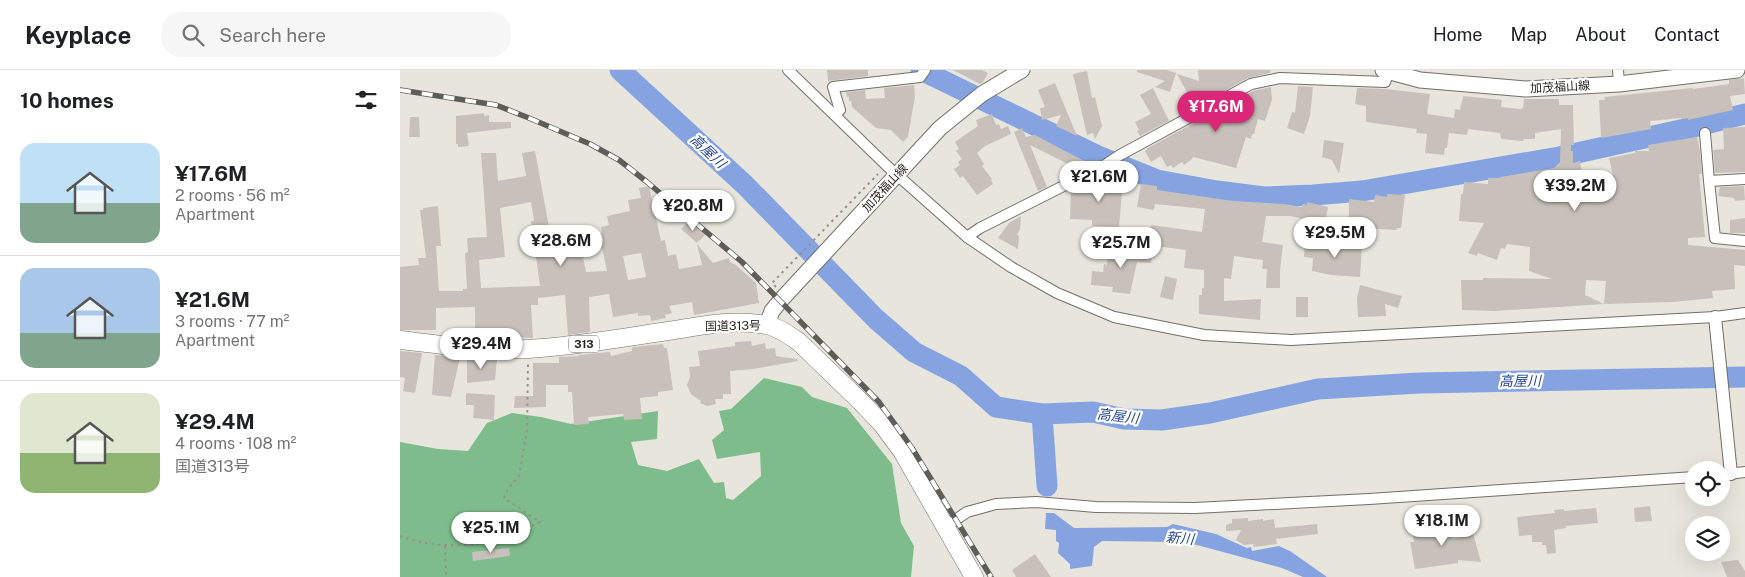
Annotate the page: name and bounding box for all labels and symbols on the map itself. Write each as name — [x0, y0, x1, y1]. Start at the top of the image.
street label: 加茂福山線 — [1530, 78, 1590, 96]
pin: ¥17.6M — [1175, 90, 1257, 133]
water label: 高屋川 — [687, 131, 730, 173]
pin: ¥21.6M — [1058, 160, 1140, 203]
street label: 加茂福山線 — [859, 161, 911, 215]
pin: ¥39.2M — [1534, 170, 1616, 212]
pin: ¥20.8M — [652, 190, 734, 232]
pin: ¥29.5M — [1294, 216, 1376, 259]
pin: ¥28.6M — [520, 224, 602, 267]
pin: ¥25.7M — [1080, 226, 1162, 269]
street label: 国道313号 — [705, 319, 761, 333]
pin: ¥29.4M — [440, 328, 522, 370]
road number: 313 — [569, 336, 599, 352]
water label: 高屋川 — [1499, 373, 1543, 389]
water label: 高屋川 — [1096, 406, 1142, 427]
pin: ¥18.1M — [1401, 504, 1483, 547]
pin: ¥25.1M — [450, 512, 532, 554]
water label: 新川 — [1165, 529, 1197, 547]

